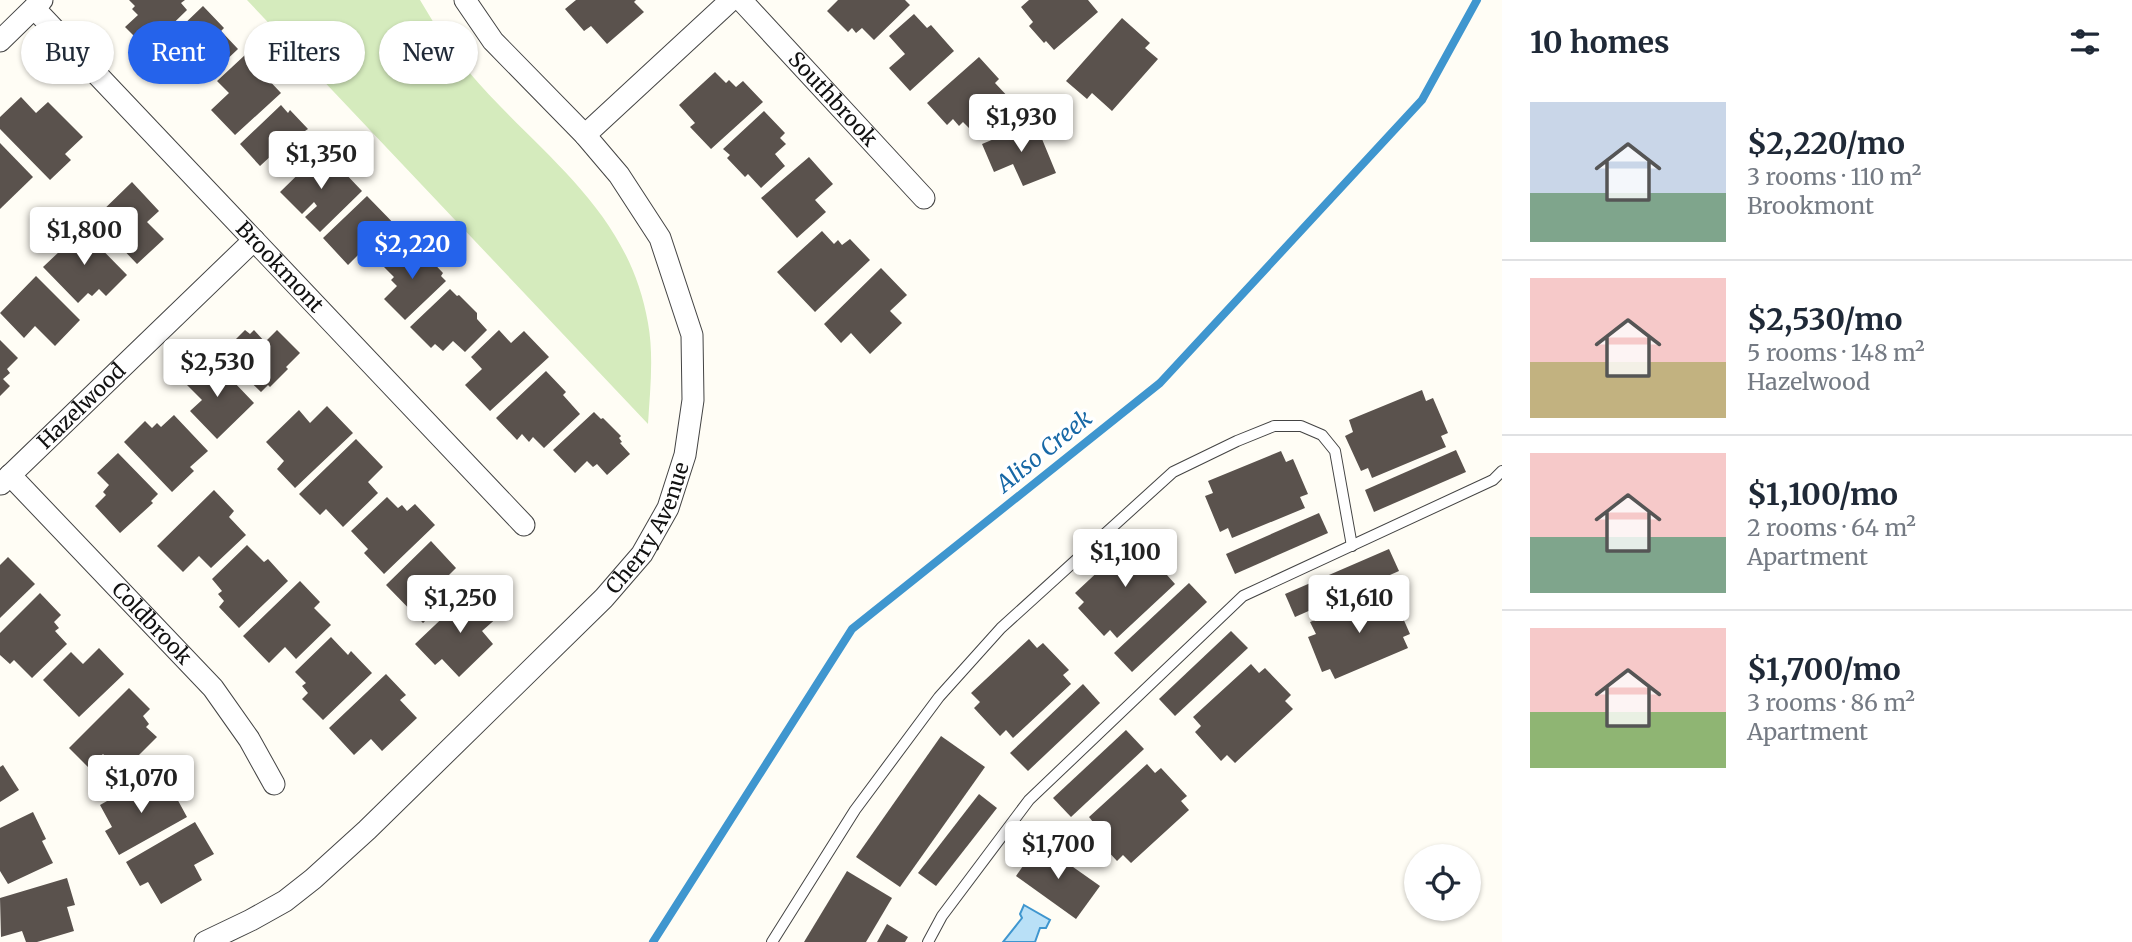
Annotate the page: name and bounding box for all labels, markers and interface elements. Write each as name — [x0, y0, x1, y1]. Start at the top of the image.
chip: Buy — [21, 21, 114, 84]
chip: Rent — [128, 21, 230, 84]
chip: Filters — [244, 21, 365, 84]
chip: New — [379, 21, 478, 84]
text: 10 homes — [1530, 23, 1670, 61]
icon: filters — [2066, 23, 2104, 61]
street label: Southbrook — [783, 46, 884, 152]
pin: $1,930 — [964, 94, 1078, 154]
text: $1,930 — [985, 102, 1057, 131]
text: $2,220/mo — [1747, 124, 1905, 162]
icon: home — [1586, 130, 1670, 214]
pin: $1,350 — [264, 132, 378, 191]
text: $1,350 — [285, 139, 357, 168]
text: 3 rooms · 110 m² — [1747, 162, 1921, 191]
text: Brookmont — [1747, 191, 1874, 220]
pin: $1,800 — [27, 208, 141, 267]
text: $1,800 — [46, 215, 122, 244]
street label: Brookmont — [230, 215, 330, 318]
pin: $2,220 — [355, 222, 469, 281]
text: $2,220 — [373, 229, 451, 258]
text: $2,530/mo — [1747, 300, 1902, 338]
icon: home — [1586, 306, 1670, 390]
text: 5 rooms · 148 m² — [1747, 338, 1925, 367]
pin: $2,530 — [160, 340, 274, 399]
text: $2,530 — [179, 347, 255, 376]
street label: Hazelwood — [31, 357, 131, 455]
text: Hazelwood — [1747, 367, 1870, 396]
water label: Aliso Creek — [989, 403, 1098, 499]
street label: Cherry Avenue — [600, 459, 695, 599]
text: $1,100/mo — [1747, 475, 1898, 513]
icon: home — [1586, 481, 1670, 565]
text: 2 rooms · 64 m² — [1747, 513, 1916, 542]
pin: $1,100 — [1068, 530, 1182, 589]
text: $1,100 — [1089, 537, 1161, 566]
text: Apartment — [1747, 542, 1868, 571]
street label: Coldbrook — [106, 576, 198, 671]
pin: $1,250 — [403, 576, 517, 635]
pin: $1,610 — [1302, 576, 1416, 635]
text: $1,250 — [423, 583, 497, 612]
text: $1,610 — [1324, 583, 1394, 612]
text: $1,700/mo — [1747, 650, 1901, 688]
icon: home — [1586, 656, 1670, 740]
text: 3 rooms · 86 m² — [1747, 688, 1915, 717]
text: Apartment — [1747, 717, 1868, 746]
pin: $1,070 — [84, 756, 198, 815]
text: $1,070 — [104, 763, 178, 792]
pin: $1,700 — [1001, 822, 1115, 881]
text: $1,700 — [1021, 829, 1095, 858]
map controls — [1404, 844, 1481, 921]
button: locate — [1404, 844, 1481, 921]

